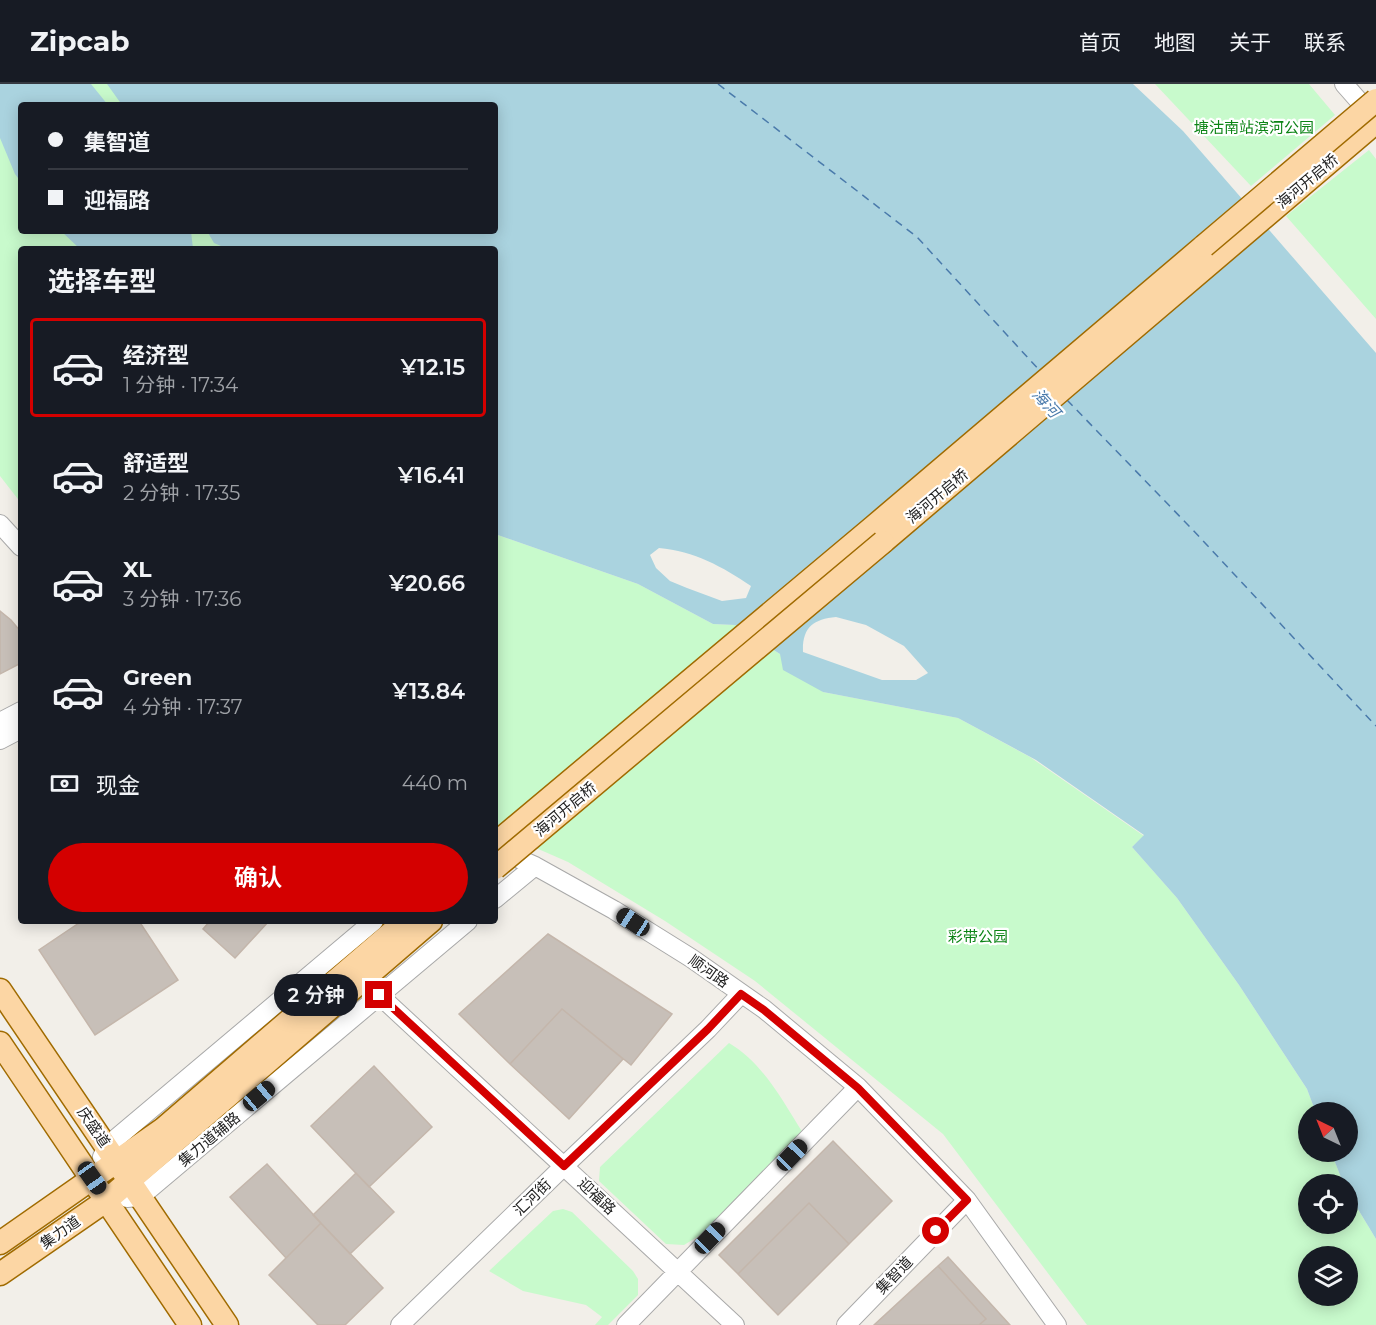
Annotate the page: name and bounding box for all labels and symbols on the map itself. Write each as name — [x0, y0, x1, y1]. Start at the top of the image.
park label: 塘沽南站滨河公园 — [1194, 118, 1314, 137]
street label: 海河开启桥 — [1272, 150, 1342, 212]
water label: 海河 — [1028, 385, 1066, 423]
street label: 海河开启桥 — [902, 465, 972, 527]
street label: 海河开启桥 — [530, 778, 600, 840]
car — [613, 905, 653, 939]
park label: 彩带公园 — [948, 927, 1008, 946]
street label: 顺河路 — [685, 950, 733, 992]
callout: 2 分钟 — [274, 974, 358, 1016]
route end — [365, 981, 392, 1008]
car — [239, 1078, 279, 1114]
north arrow — [1298, 1102, 1358, 1162]
street label: 庆盛道 — [74, 1103, 114, 1151]
street label: 集力道辅路 — [174, 1108, 244, 1170]
car — [773, 1136, 811, 1174]
car — [74, 1158, 110, 1198]
street label: 迎福路 — [574, 1174, 620, 1218]
street label: 汇河街 — [509, 1175, 555, 1219]
street label: 集力道 — [36, 1211, 84, 1253]
route start — [922, 1217, 949, 1244]
car — [691, 1219, 729, 1257]
street label: 集智道 — [872, 1252, 916, 1298]

